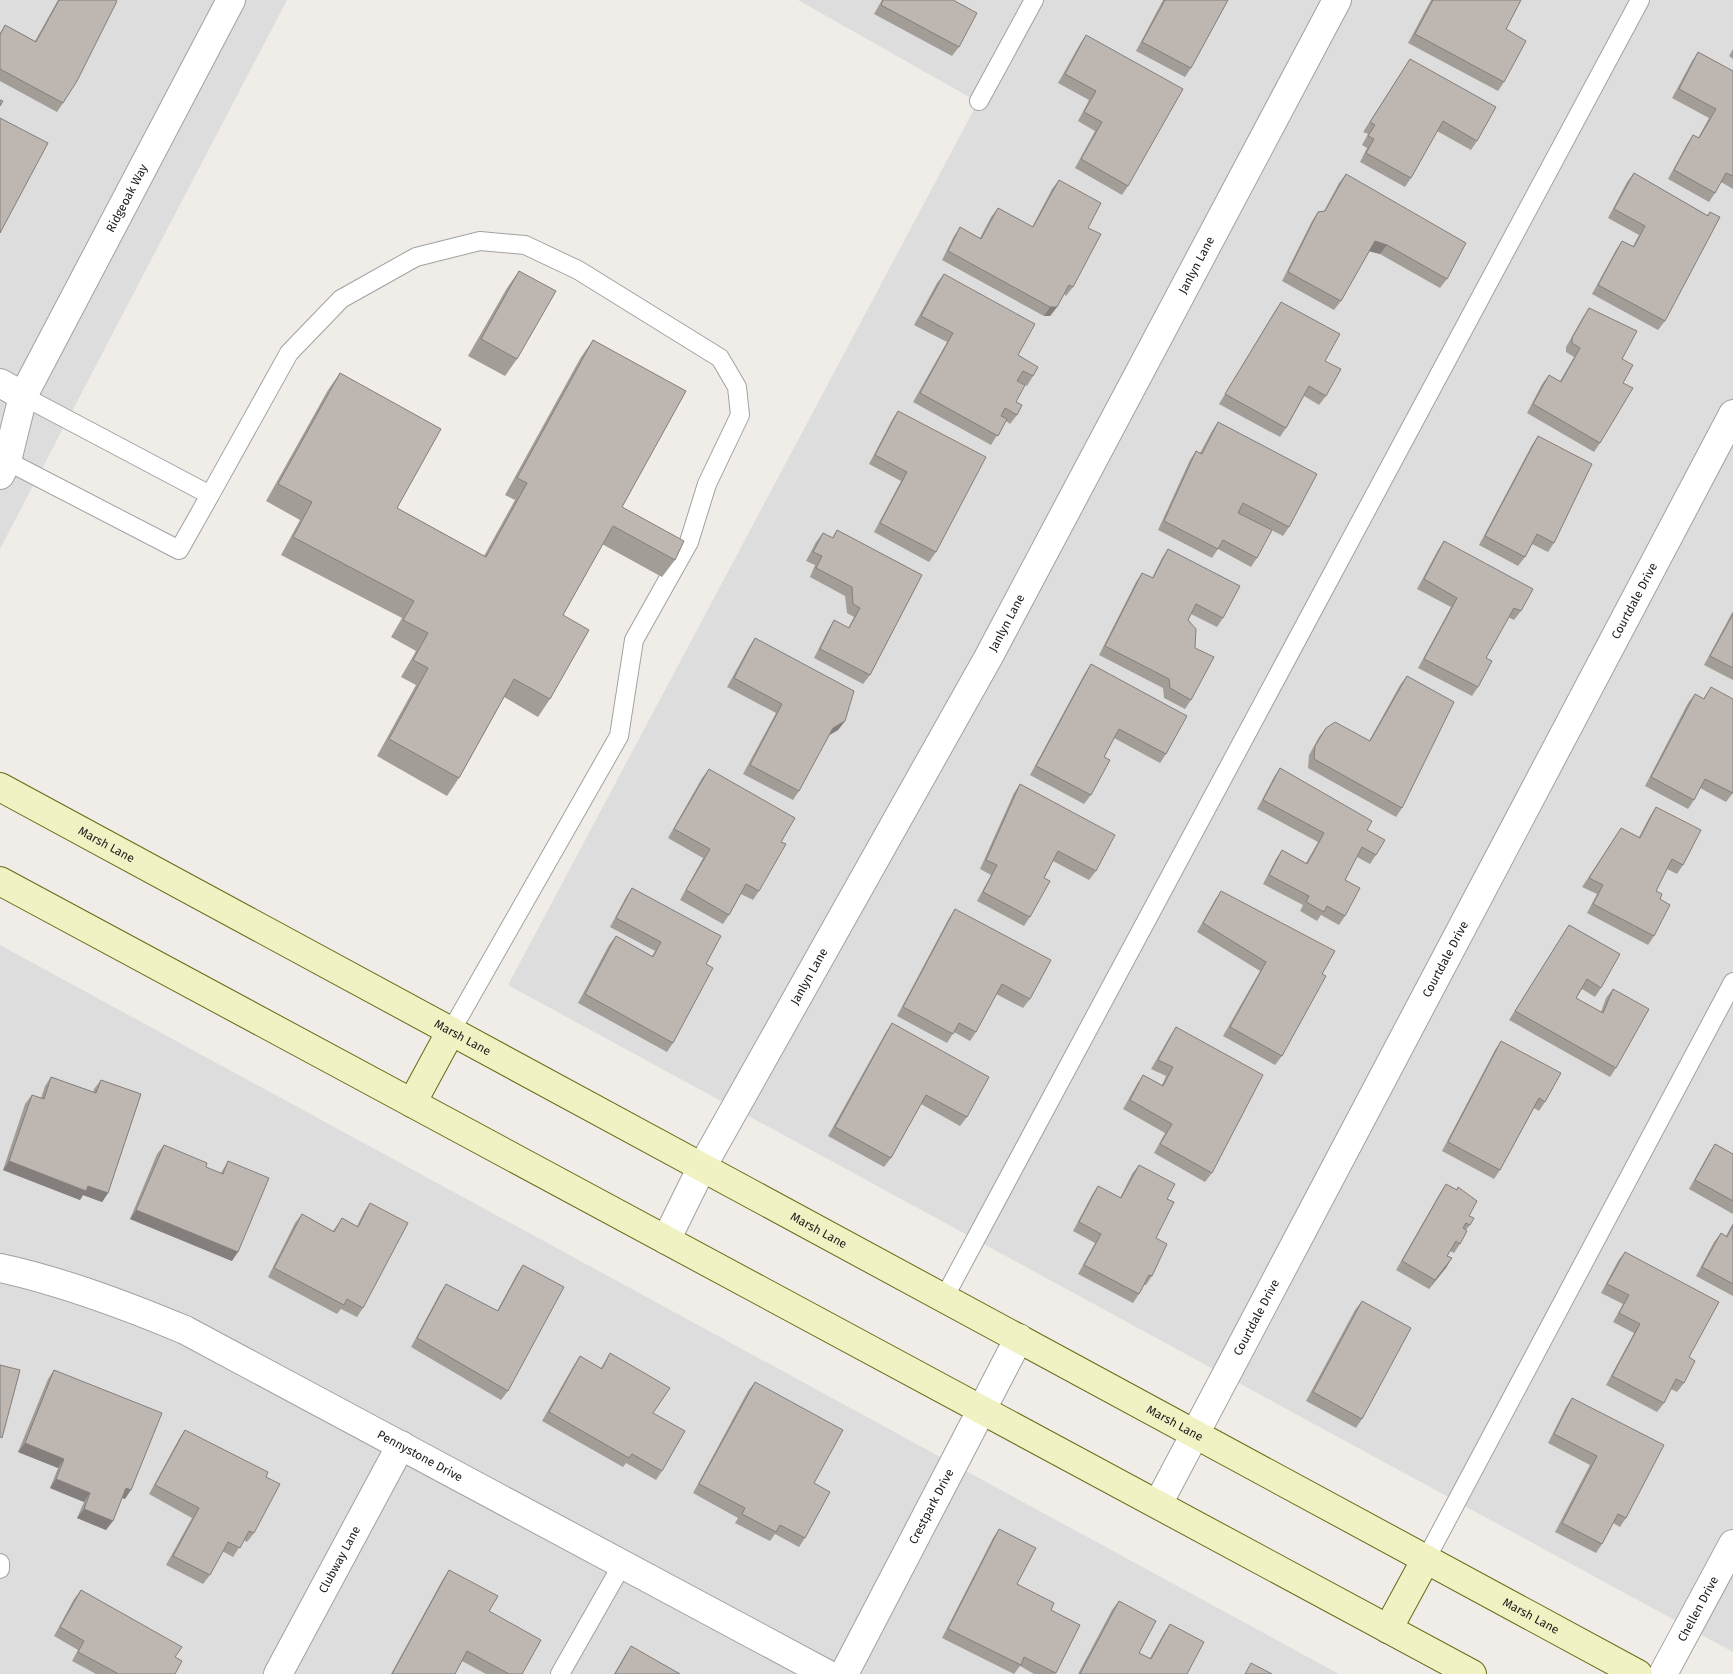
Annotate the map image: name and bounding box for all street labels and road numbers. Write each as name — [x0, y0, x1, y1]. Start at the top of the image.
street label: Ridgeoak Way — [103, 162, 151, 235]
street label: Janlyn Lane — [1176, 234, 1217, 296]
street label: Courtdale Drive — [1609, 560, 1660, 641]
street label: Janlyn Lane — [986, 592, 1028, 654]
street label: Marsh Lane — [76, 824, 137, 866]
street label: Courtdale Drive — [1420, 919, 1471, 1000]
street label: Janlyn Lane — [788, 946, 831, 1007]
street label: Marsh Lane — [432, 1017, 493, 1058]
street label: Marsh Lane — [788, 1209, 849, 1251]
street label: Courtdale Drive — [1231, 1277, 1282, 1358]
street label: Marsh Lane — [1144, 1402, 1205, 1444]
street label: Pennystone Drive — [375, 1427, 465, 1484]
street label: Crestpark Drive — [906, 1466, 957, 1546]
street label: Clubway Lane — [316, 1523, 363, 1595]
street label: Chellen Drive — [1675, 1574, 1721, 1644]
street label: Marsh Lane — [1500, 1595, 1562, 1637]

